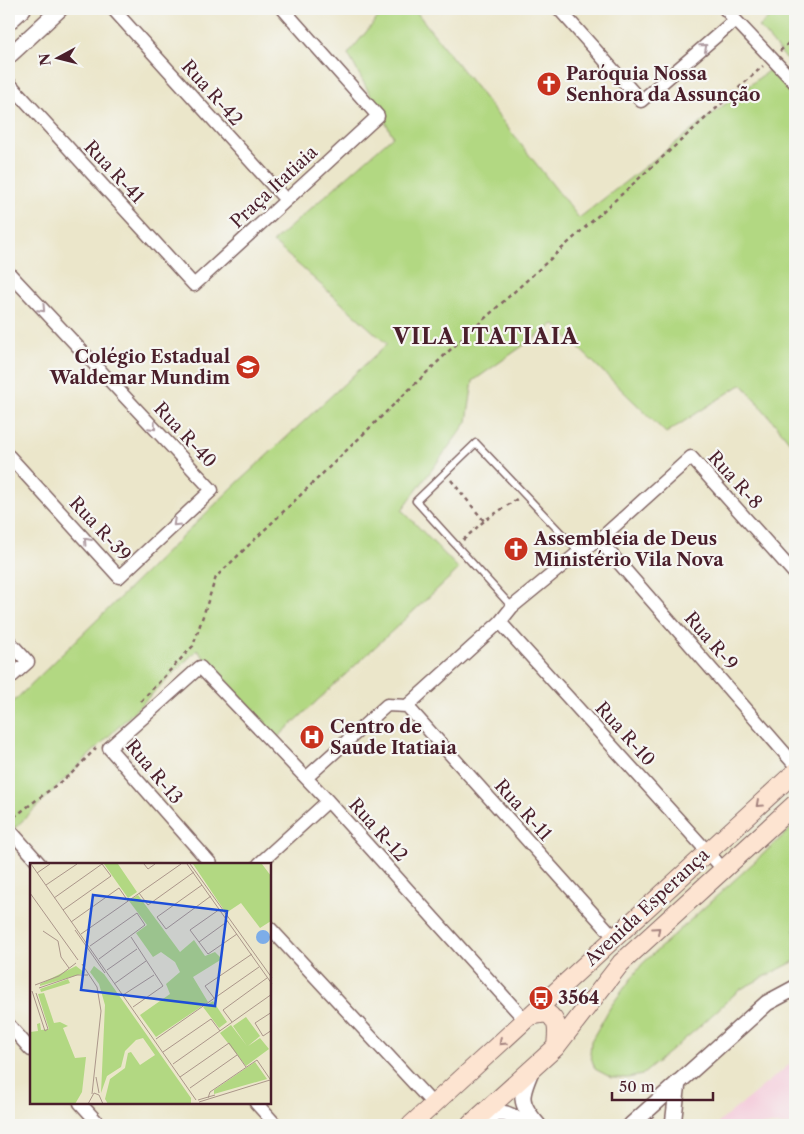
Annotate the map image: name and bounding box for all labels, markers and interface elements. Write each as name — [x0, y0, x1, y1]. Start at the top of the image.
north arrow — [32, 32, 82, 82]
one-way arrow — [699, 43, 708, 52]
text: N — [35, 52, 55, 67]
street label: Rua R-42 — [177, 56, 247, 130]
place label: Paróquia Nossa Senhora da Assunção — [566, 63, 760, 106]
church icon: Paróquia Nossa Senhora da Assunção — [536, 71, 562, 97]
street label: Rua R-41 — [79, 136, 149, 208]
street label: Praça Itatiaia — [226, 141, 323, 233]
one-way arrow — [36, 303, 45, 312]
district label: VILA ITATIAIA — [392, 323, 579, 350]
place label: Colégio Estadual Waldemar Mundim — [49, 346, 230, 389]
school or university icon: Colégio Estadual Waldemar Mundim — [235, 354, 261, 380]
street label: Rua R-40 — [149, 398, 221, 472]
one-way arrow — [147, 421, 156, 430]
street label: Rua R-8 — [703, 446, 767, 514]
street label: Rua R-39 — [65, 492, 135, 566]
one-way arrow — [173, 517, 182, 526]
place label: Assembleia de Deus Ministério Vila Nova — [533, 528, 724, 571]
church icon: Assembleia de Deus Ministério Vila Nova — [503, 536, 529, 562]
one-way arrow — [83, 538, 92, 547]
street label: Rua R-9 — [680, 607, 742, 675]
street label: Rua R-10 — [591, 697, 659, 771]
place label: Centro de Saude Itatiaia — [330, 716, 457, 759]
hospital icon: Centro de Saude Itatiaia — [299, 724, 325, 750]
street label: Rua R-13 — [121, 735, 187, 809]
street label: Rua R-11 — [490, 775, 556, 845]
street label: Rua R-12 — [344, 794, 412, 866]
one-way arrow — [756, 799, 765, 808]
street label: Avenida Esperança — [579, 843, 714, 971]
inset map — [30, 863, 271, 1104]
one-way arrow — [651, 927, 660, 936]
bus stop icon: 3564 — [528, 985, 554, 1011]
place label: 3564 — [558, 987, 600, 1009]
one-way arrow — [498, 1036, 507, 1045]
scale bar — [612, 1069, 713, 1101]
text: 50 m — [619, 1077, 655, 1096]

